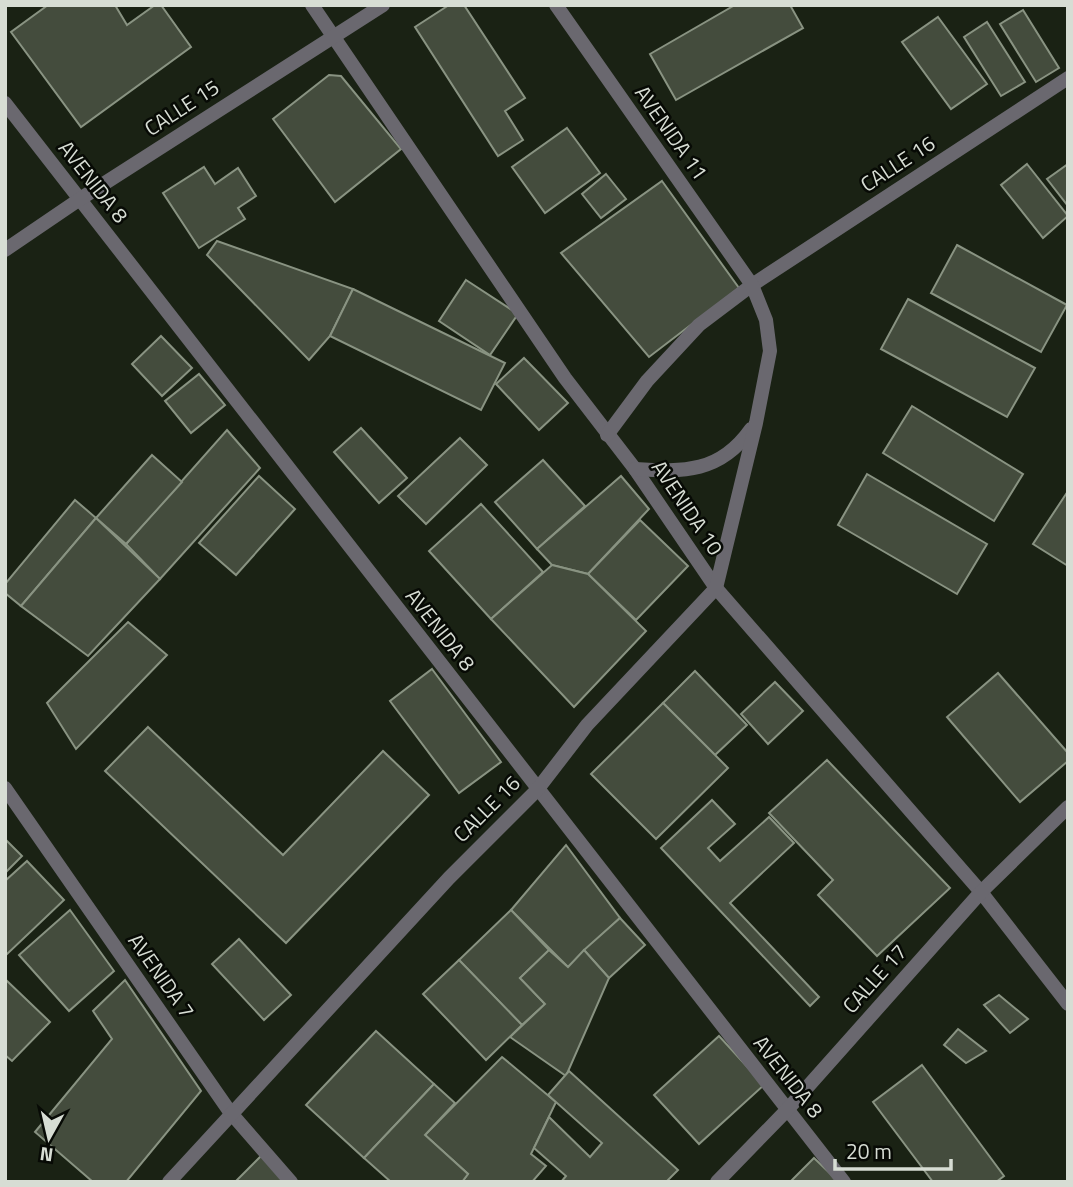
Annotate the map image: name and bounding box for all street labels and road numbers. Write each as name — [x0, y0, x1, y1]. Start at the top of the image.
street label: CALLE 15 — [138, 71, 225, 143]
street label: AVENIDA 11 — [627, 79, 716, 186]
street label: CALLE 16 — [854, 127, 941, 199]
street label: AVENIDA 8 — [51, 133, 136, 230]
street label: AVENIDA 10 — [644, 453, 732, 562]
street label: AVENIDA 8 — [398, 581, 483, 678]
street label: CALLE 16 — [445, 767, 527, 849]
street label: AVENIDA 7 — [121, 926, 203, 1024]
street label: CALLE 17 — [834, 936, 914, 1020]
street label: AVENIDA 8 — [746, 1028, 831, 1125]

